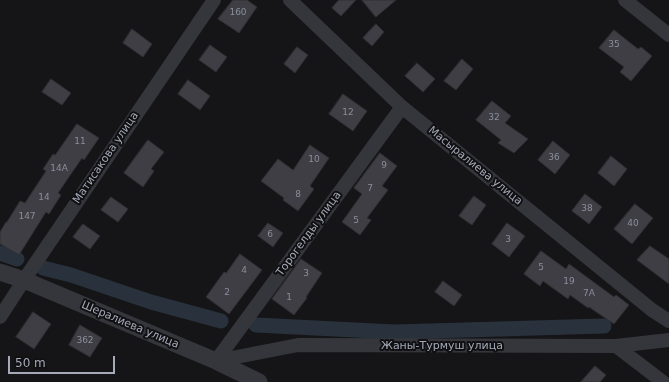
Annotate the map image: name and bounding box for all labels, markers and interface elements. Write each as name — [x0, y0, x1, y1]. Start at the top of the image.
house number: 160 — [229, 8, 247, 18]
house number: 35 — [608, 40, 620, 50]
house number: 12 — [342, 108, 354, 118]
street label: Матисакова улица — [70, 110, 142, 206]
house number: 32 — [488, 113, 500, 123]
street label: Масыралиева улица — [425, 124, 525, 208]
house number: 11 — [74, 137, 86, 147]
house number: 36 — [548, 153, 560, 163]
house number: 10 — [308, 155, 320, 165]
house number: 9 — [381, 161, 387, 171]
house number: 14А — [50, 164, 68, 174]
house number: 7 — [367, 184, 373, 194]
street label: Торогелды улица — [274, 189, 344, 279]
house number: 8 — [295, 190, 301, 200]
house number: 14 — [38, 193, 50, 203]
house number: 38 — [581, 204, 593, 214]
house number: 147 — [18, 212, 36, 222]
house number: 5 — [353, 216, 359, 226]
house number: 40 — [627, 219, 639, 229]
house number: 6 — [267, 230, 273, 240]
house number: 3 — [505, 235, 511, 245]
house number: 5 — [538, 263, 544, 273]
house number: 4 — [241, 266, 247, 276]
house number: 3 — [303, 269, 309, 279]
house number: 19 — [563, 277, 575, 287]
house number: 2 — [224, 288, 230, 298]
house number: 7А — [583, 289, 595, 299]
house number: 1 — [286, 293, 292, 303]
street label: Шералиева улица — [79, 298, 181, 352]
house number: 362 — [76, 336, 94, 346]
street label: Жаны-Турмуш улица — [381, 339, 503, 353]
scale bar — [10, 348, 117, 374]
text: 50 m — [15, 356, 46, 370]

